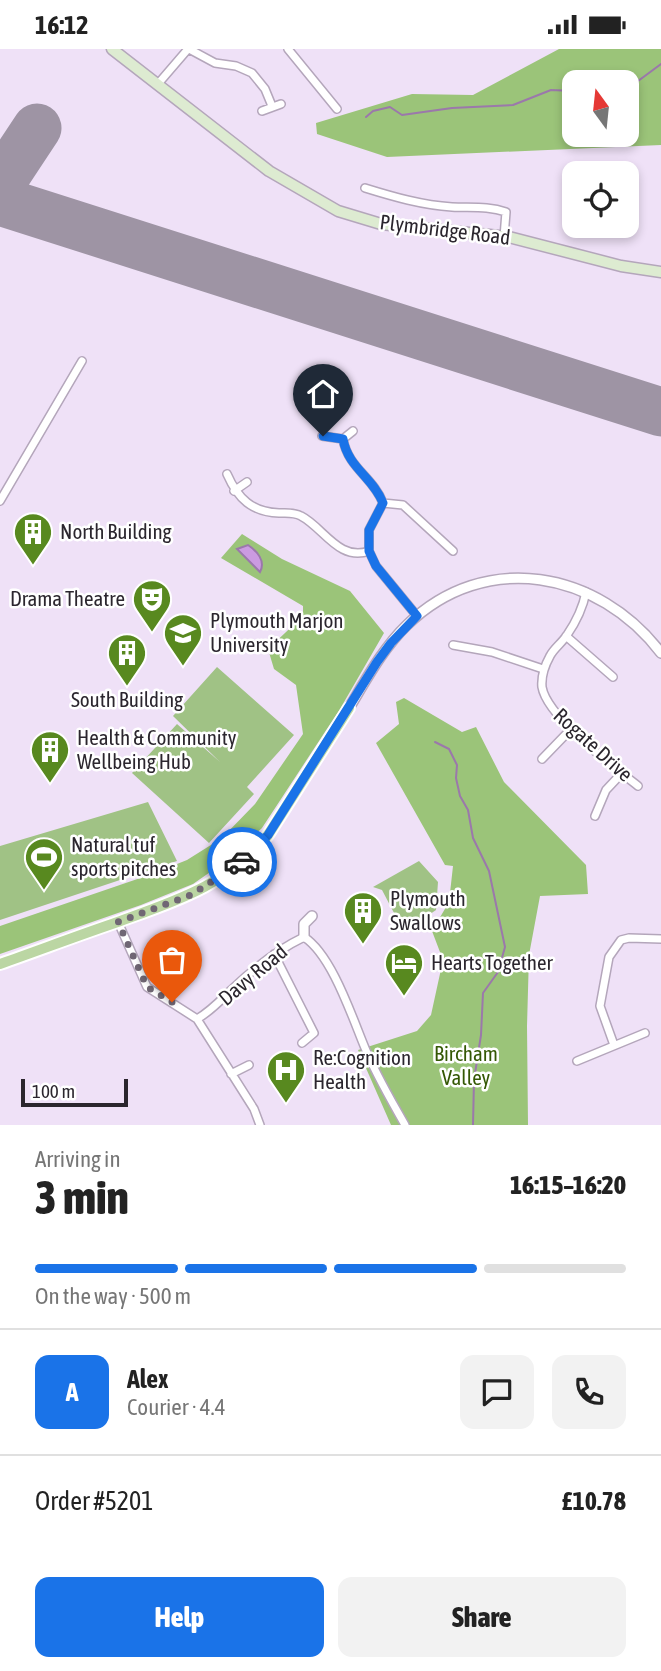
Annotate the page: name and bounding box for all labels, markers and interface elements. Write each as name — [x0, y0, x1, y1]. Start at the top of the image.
text: 16:12 — [35, 10, 89, 40]
north arrow — [562, 70, 639, 147]
map controls — [562, 70, 639, 238]
button: locate — [562, 161, 639, 238]
street label: Plymbridge Road — [378, 209, 512, 249]
pin — [293, 364, 353, 436]
icon: home — [304, 375, 342, 413]
building icon: North Building — [12, 511, 54, 566]
place label: North Building — [60, 519, 172, 543]
theatre icon: Drama Theatre — [131, 578, 173, 633]
place label: Drama Theatre — [10, 586, 125, 610]
place label: Plymouth Marjon University — [210, 608, 343, 656]
school or university icon: Plymouth Marjon University — [162, 612, 204, 667]
building icon: South Building — [106, 632, 148, 687]
place label: South Building — [71, 687, 183, 711]
street label: Rogate Drive — [549, 703, 638, 786]
place label: Health & Community Wellbeing Hub — [77, 725, 237, 773]
building icon: Health & Community Wellbeing Hub — [29, 729, 71, 784]
courier — [207, 827, 277, 897]
place label: Natural tuf sports pitches — [71, 832, 176, 880]
sports icon: Natural tuf sports pitches — [23, 836, 65, 891]
icon: car — [223, 843, 261, 881]
place label: Plymouth Swallows — [390, 886, 466, 934]
building icon: Plymouth Swallows — [342, 890, 384, 945]
pin — [142, 930, 202, 1002]
street label: Davy Road — [213, 939, 291, 1010]
icon: bag — [153, 941, 191, 979]
hotel icon: Hearts Together — [383, 942, 425, 997]
place label: Hearts Together — [431, 950, 554, 974]
park label: Bircham Valley — [434, 1041, 498, 1089]
place label: Re:Cognition Health — [313, 1045, 411, 1093]
hospital icon: Re:Cognition Health — [265, 1049, 307, 1104]
scale bar — [21, 1076, 128, 1108]
text: 100 m — [32, 1080, 75, 1102]
text: Arriving in — [35, 1146, 121, 1172]
text: 16:15–16:20 — [510, 1170, 626, 1200]
text: 3 min — [35, 1171, 129, 1224]
text: On the way · 500 m — [35, 1283, 191, 1309]
button: chat — [460, 1355, 534, 1429]
button: phone — [552, 1355, 626, 1429]
text: Alex — [127, 1364, 168, 1394]
text: A — [66, 1377, 78, 1407]
text: Courier · 4.4 — [127, 1394, 226, 1420]
text: Order #5201 — [35, 1486, 154, 1516]
text: £10.78 — [562, 1486, 626, 1516]
button: Help — [35, 1577, 324, 1657]
button: Share — [338, 1577, 626, 1657]

